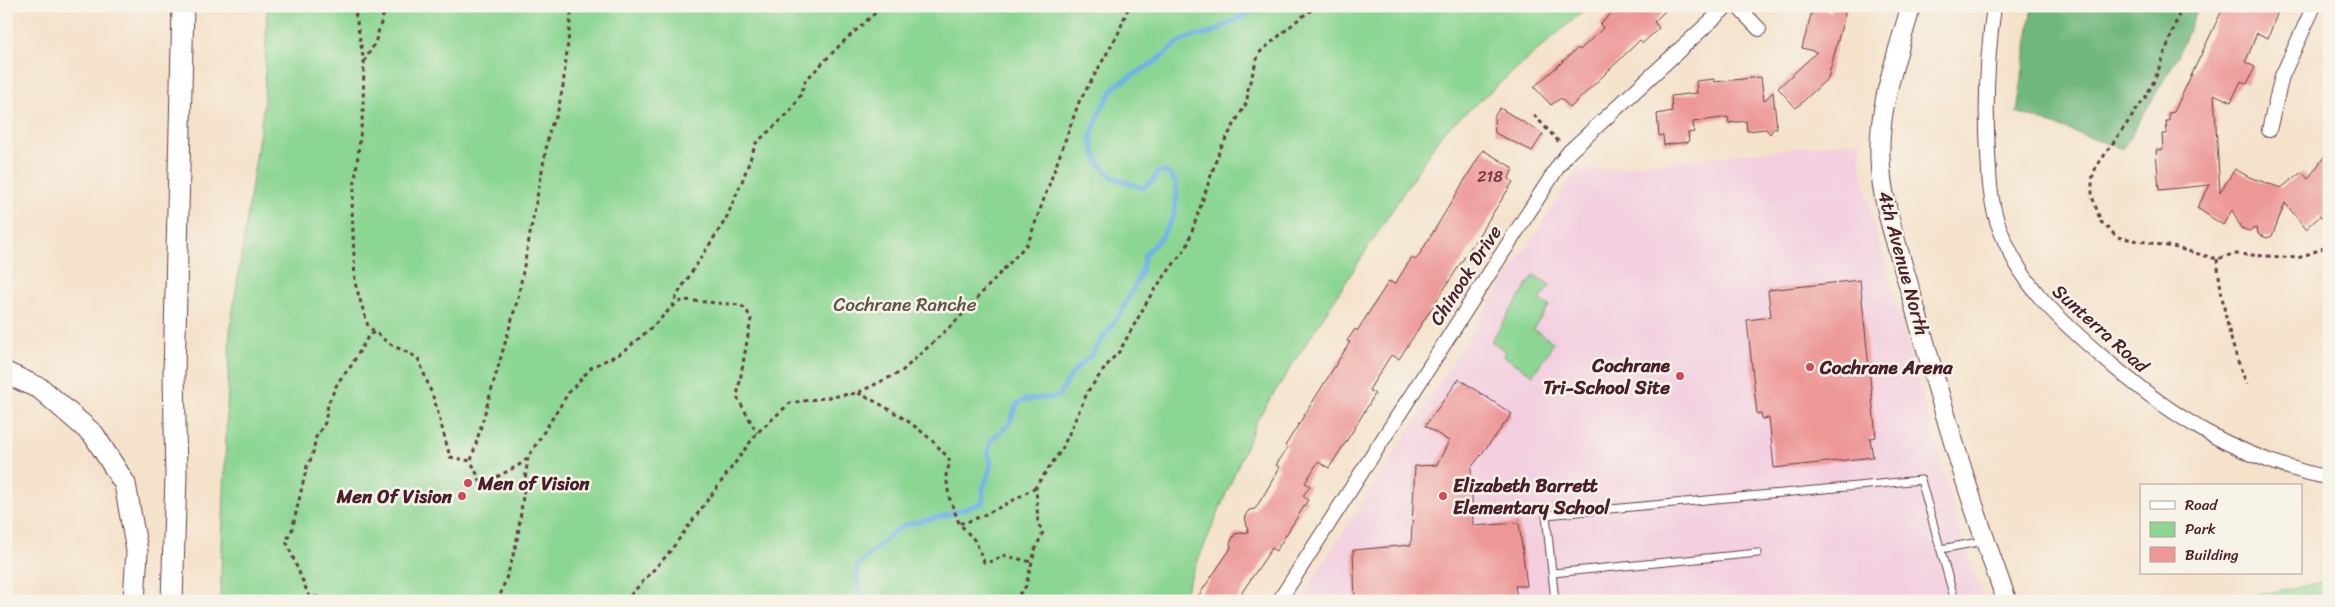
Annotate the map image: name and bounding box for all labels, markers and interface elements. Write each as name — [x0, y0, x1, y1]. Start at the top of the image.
house number: 218 — [1477, 162, 1503, 191]
street label: 4th Avenue North — [1868, 187, 1939, 339]
street label: Chinook Drive — [1420, 218, 1511, 332]
street label: Sunterra Road — [2045, 276, 2157, 382]
park label: Cochrane Ranche — [833, 288, 977, 321]
place label: Cochrane Tri-School Site — [1543, 349, 1671, 404]
place label: Cochrane Arena — [1819, 351, 1953, 384]
marker: Cochrane Arena — [1804, 361, 1816, 373]
marker: Cochrane Tri-School Site — [1674, 370, 1686, 382]
place label: Men of Vision — [477, 467, 590, 500]
place label: Elizabeth Barrett Elementary School — [1453, 469, 1610, 524]
marker: Men of Vision — [462, 477, 474, 489]
place label: Men Of Vision — [336, 480, 453, 513]
legend — [2140, 484, 2302, 574]
marker: Men Of Vision — [456, 490, 468, 502]
marker: Elizabeth Barrett Elementary School — [1437, 490, 1449, 502]
text: Road — [2185, 492, 2218, 518]
text: Park — [2185, 516, 2216, 542]
text: Building — [2185, 542, 2239, 568]

